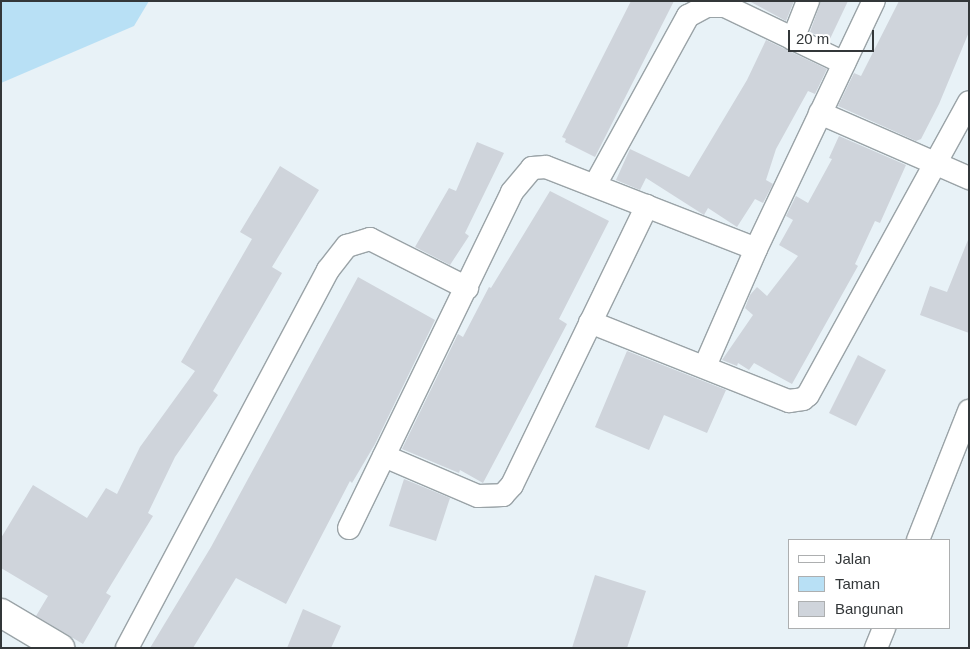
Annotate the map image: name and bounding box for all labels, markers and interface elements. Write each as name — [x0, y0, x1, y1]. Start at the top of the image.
scale bar — [790, 20, 876, 52]
text: 20 m — [796, 30, 829, 47]
legend — [788, 539, 950, 629]
text: Jalan — [835, 550, 871, 567]
text: Taman — [835, 575, 880, 592]
text: Bangunan — [835, 600, 903, 617]

